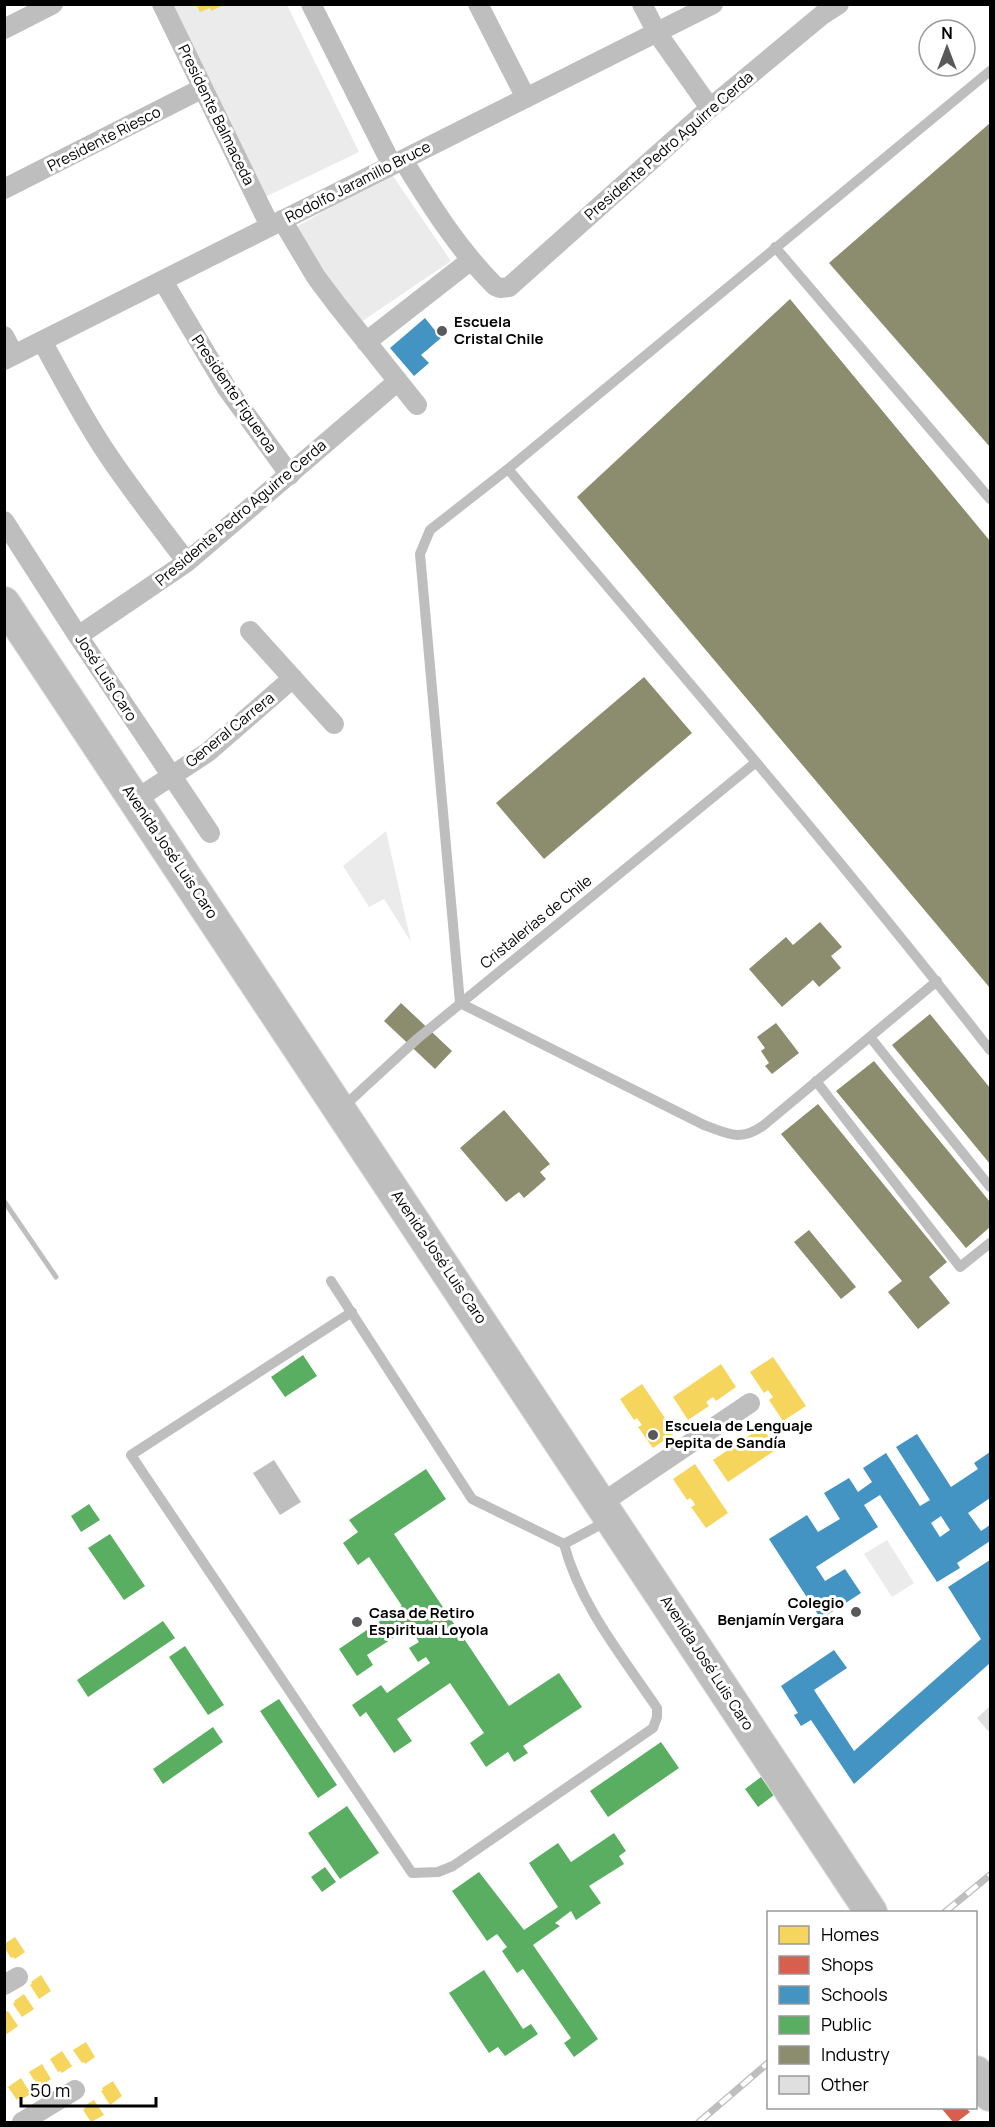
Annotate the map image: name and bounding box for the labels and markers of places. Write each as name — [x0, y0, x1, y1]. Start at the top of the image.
place label: Escuela Cristal Chile — [454, 311, 544, 349]
marker: Escuela Cristal Chile — [435, 324, 449, 338]
place label: Escuela de Lenguaje Pepita de Sandía — [665, 1415, 813, 1453]
marker: Escuela de Lenguaje Pepita de Sandía — [646, 1428, 660, 1442]
place label: Colegio Benjamín Vergara — [718, 1592, 844, 1630]
place label: Casa de Retiro Espiritual Loyola — [369, 1602, 488, 1640]
marker: Colegio Benjamín Vergara — [849, 1605, 863, 1619]
marker: Casa de Retiro Espiritual Loyola — [350, 1615, 364, 1629]

